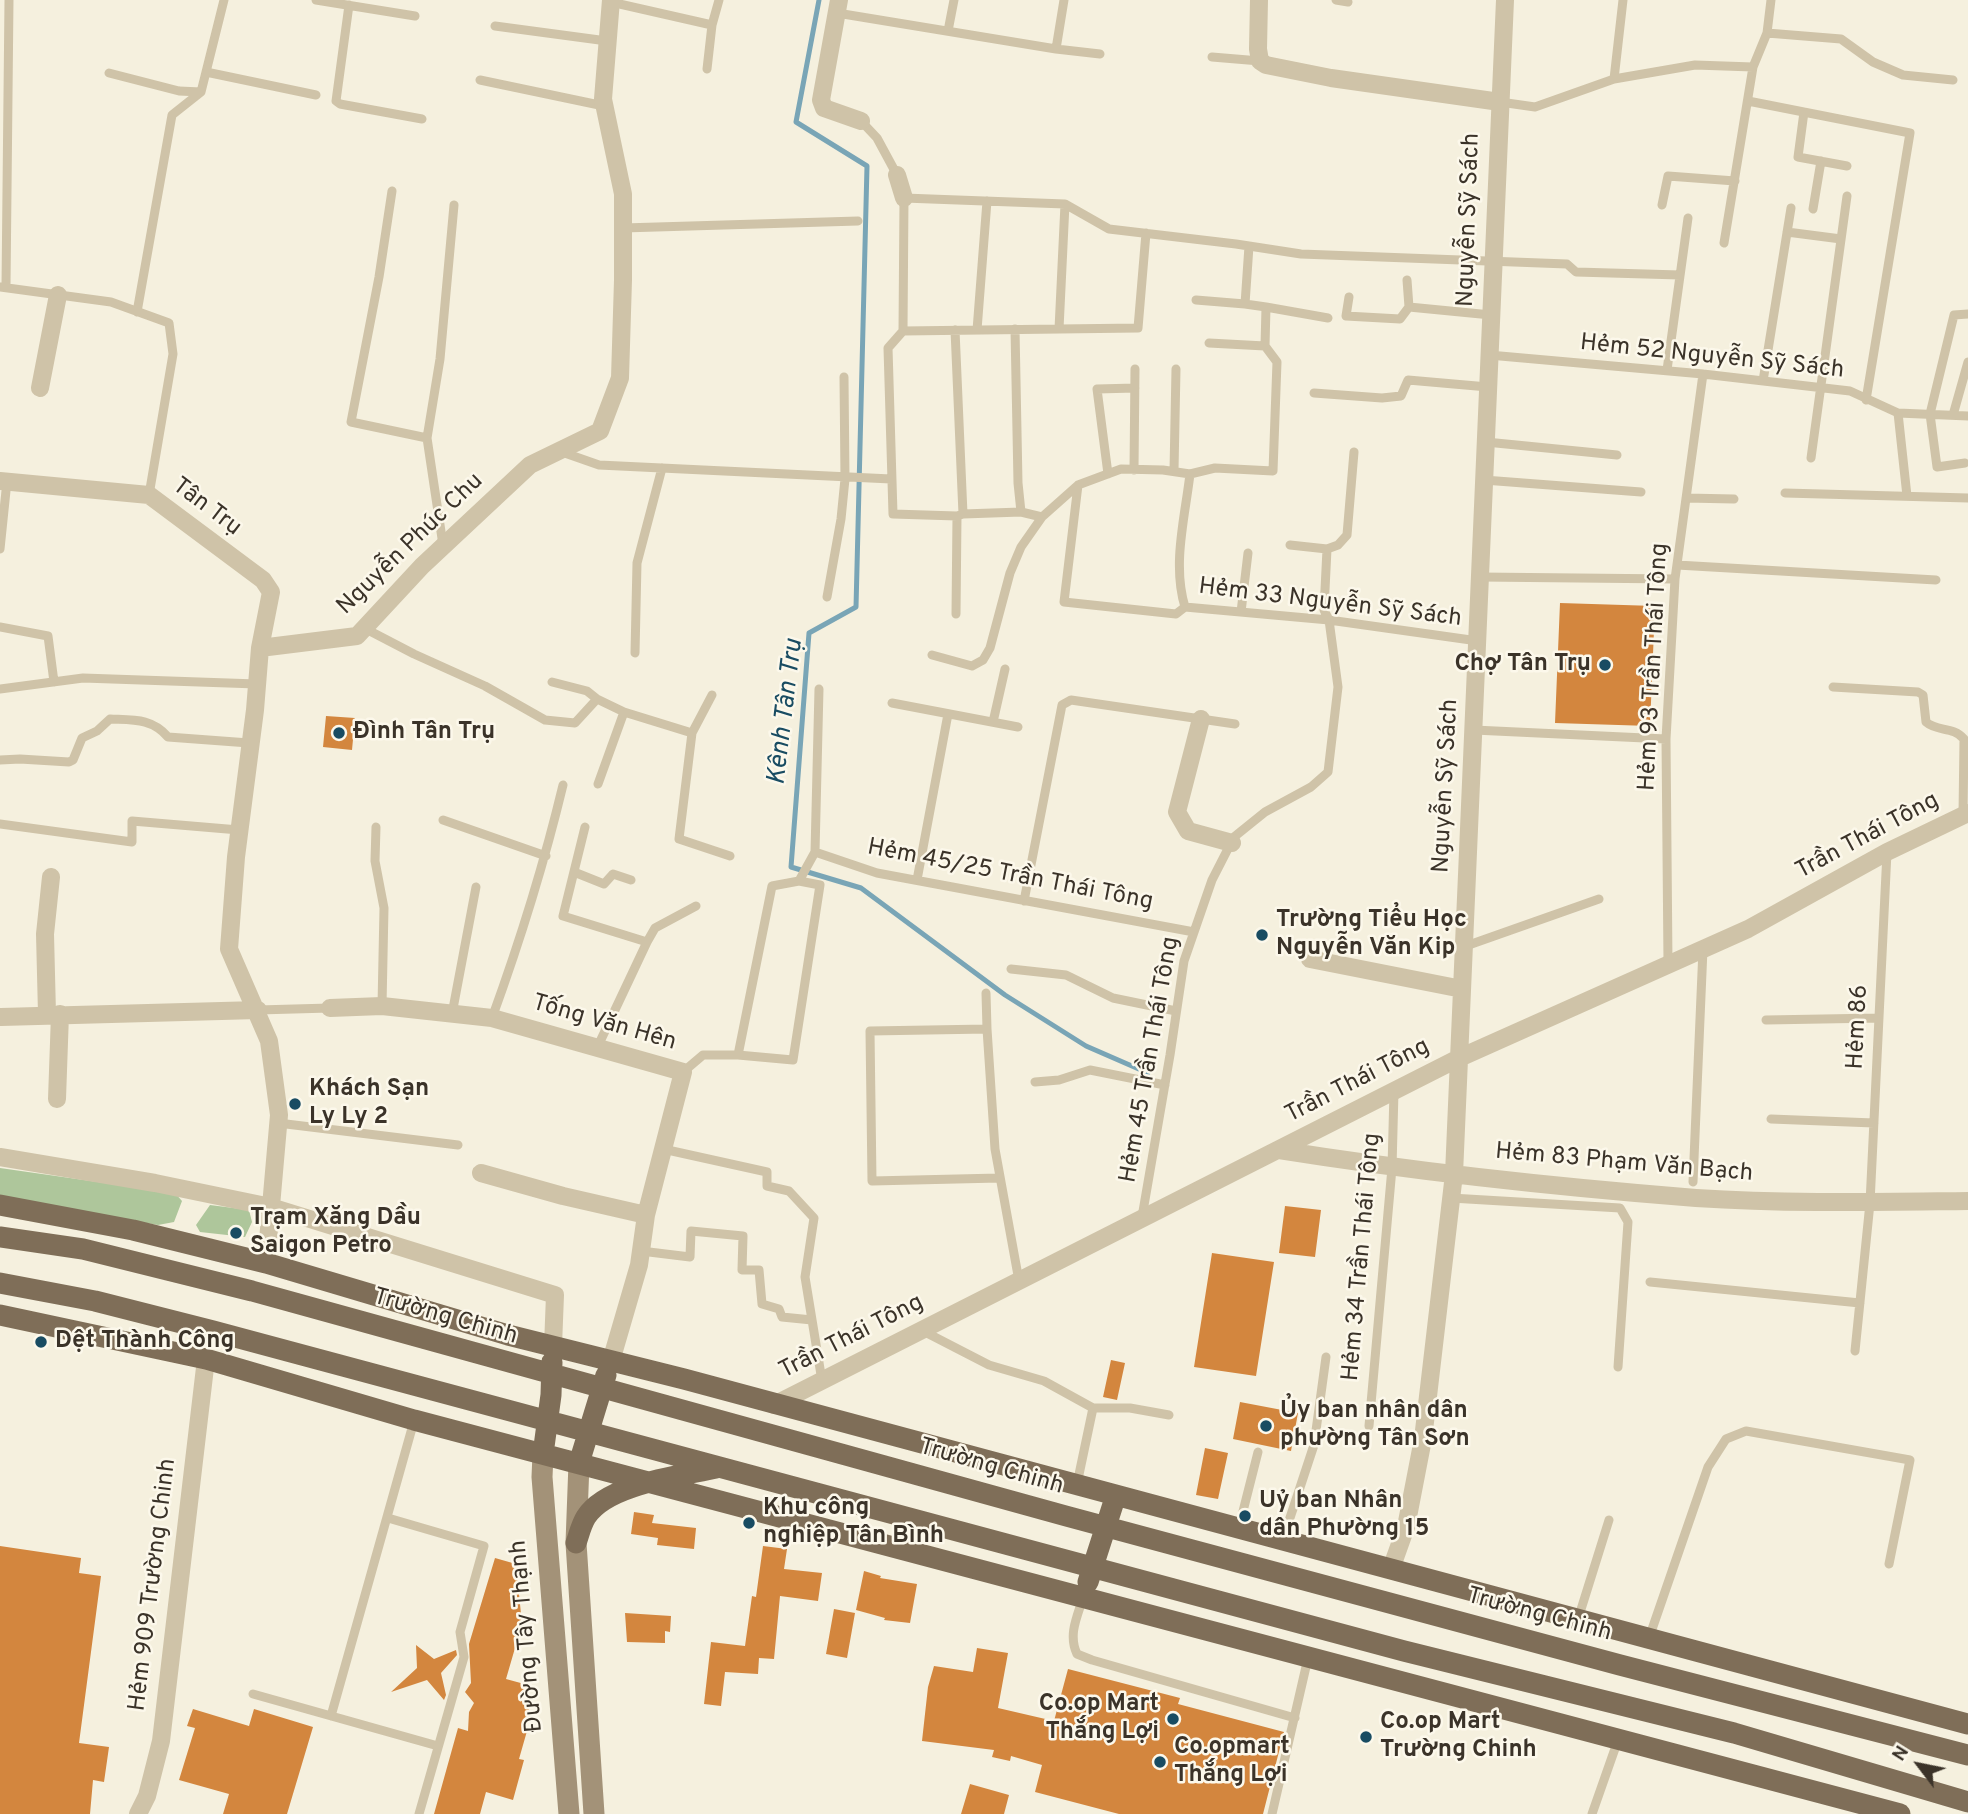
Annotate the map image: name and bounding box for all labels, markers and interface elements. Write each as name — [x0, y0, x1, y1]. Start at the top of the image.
street label: Nguyễn Sỹ Sách — [1453, 132, 1487, 308]
street label: Hẻm 52 Nguyễn Sỹ Sách — [1578, 330, 1846, 386]
street label: Nguyễn Phúc Chu — [332, 468, 490, 622]
street label: Tân Trụ — [166, 473, 246, 543]
street label: Hẻm 93 Trần Thái Tông — [1634, 542, 1676, 792]
street label: Hẻm 33 Nguyễn Sỹ Sách — [1197, 574, 1463, 634]
water label: Kênh Tân Trụ — [763, 637, 811, 787]
place label: Chợ Tân Trụ — [1454, 651, 1591, 679]
marker: Chợ Tân Trụ — [1597, 657, 1613, 673]
street label: Nguyễn Sỹ Sách — [1428, 698, 1466, 874]
place label: Đình Tân Trụ — [353, 719, 495, 747]
marker: Đình Tân Trụ — [331, 725, 347, 741]
street label: Trần Thái Tông — [1792, 787, 1944, 887]
street label: Hẻm 45/25 Trần Thái Tông — [865, 834, 1155, 918]
place label: Trường Tiểu Học Nguyễn Văn Kip — [1276, 907, 1467, 963]
marker: Trường Tiểu Học Nguyễn Văn Kip — [1254, 927, 1270, 943]
street label: Hẻm 45 Trần Thái Tông — [1115, 935, 1187, 1185]
street label: Hẻm 86 — [1842, 984, 1876, 1070]
street label: Tống Văn Hên — [529, 990, 679, 1058]
street label: Trần Thái Tông — [1281, 1033, 1435, 1131]
place label: Khách Sạn Ly Ly 2 — [309, 1076, 429, 1132]
marker: Khách Sạn Ly Ly 2 — [287, 1096, 303, 1112]
street label: Hẻm 34 Trần Thái Tông — [1338, 1132, 1388, 1382]
street label: Hẻm 83 Phạm Văn Bạch — [1494, 1138, 1754, 1190]
place label: Trạm Xăng Dầu Saigon Petro — [250, 1205, 421, 1261]
marker: Trạm Xăng Dầu Saigon Petro — [228, 1225, 244, 1241]
street label: Trường Chinh — [370, 1284, 520, 1352]
street label: Trần Thái Tông — [775, 1289, 929, 1387]
place label: Dệt Thành Công — [55, 1328, 234, 1356]
marker: Dệt Thành Công — [33, 1334, 49, 1350]
place label: Ủy ban nhân dân phường Tân Sơn — [1280, 1398, 1470, 1454]
marker: Ủy ban nhân dân phường Tân Sơn — [1258, 1418, 1274, 1434]
street label: Trường Chinh — [916, 1434, 1066, 1502]
street label: Hẻm 909 Trường Chinh — [124, 1457, 184, 1713]
place label: Uỷ ban Nhân dân Phường 15 — [1259, 1488, 1429, 1544]
place label: Khu công nghiệp Tân Bình — [763, 1495, 944, 1551]
marker: Uỷ ban Nhân dân Phường 15 — [1237, 1508, 1253, 1524]
marker: Khu công nghiệp Tân Bình — [741, 1515, 757, 1531]
street label: Đường Tây Thạnh — [505, 1539, 551, 1733]
street label: Trường Chinh — [1463, 1583, 1615, 1649]
place label: Co.op Mart Thắng Lợi — [1039, 1691, 1159, 1747]
place label: Co.op Mart Trường Chinh — [1380, 1709, 1537, 1765]
marker: Co.op Mart Thắng Lợi — [1165, 1711, 1181, 1727]
marker: Co.op Mart Trường Chinh — [1358, 1729, 1374, 1745]
north arrow — [1884, 1730, 1954, 1800]
place label: Co.opmart Thắng Lợi — [1174, 1734, 1290, 1790]
text: N — [1887, 1742, 1915, 1766]
marker: Co.opmart Thắng Lợi — [1152, 1754, 1168, 1770]

